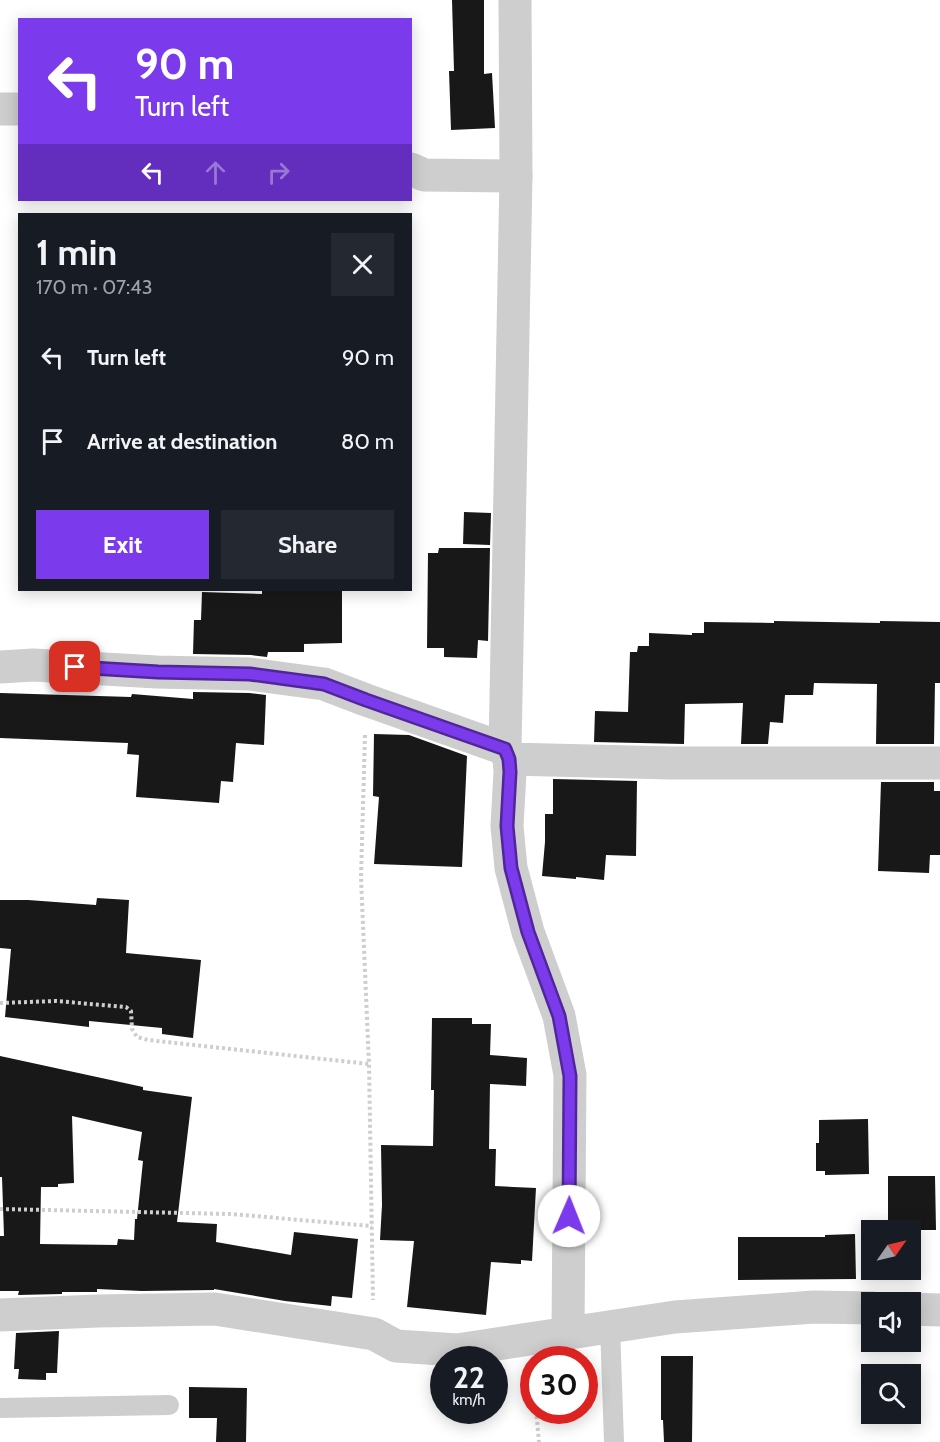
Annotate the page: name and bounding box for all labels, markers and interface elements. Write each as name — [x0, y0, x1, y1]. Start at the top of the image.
text: 90 m — [135, 38, 234, 90]
icon: left — [36, 42, 114, 120]
text: Turn left — [135, 90, 229, 123]
icon: left — [136, 156, 169, 189]
icon: ahead — [199, 156, 232, 189]
icon: right — [262, 156, 295, 189]
text: 1 min — [36, 230, 117, 274]
button: close — [331, 233, 394, 296]
text: 170 m · 07:43 — [36, 275, 153, 299]
icon: left — [36, 341, 69, 374]
text: Turn left — [87, 344, 166, 371]
text: 90 m — [342, 344, 394, 371]
icon: arrive — [36, 425, 69, 458]
text: Arrive at destination — [87, 428, 277, 455]
text: 80 m — [341, 428, 394, 455]
button: Exit — [36, 510, 209, 579]
button: Share — [221, 510, 394, 579]
pin — [49, 641, 100, 692]
icon: arrive — [58, 650, 91, 683]
position arrow — [537, 1184, 601, 1248]
north arrow — [861, 1220, 921, 1280]
map controls — [861, 1220, 921, 1424]
button: sound — [861, 1292, 921, 1352]
speed limit sign: 30 — [520, 1346, 598, 1424]
text: 22 — [453, 1359, 485, 1396]
button: search — [861, 1364, 921, 1424]
text: km/h — [453, 1391, 485, 1409]

